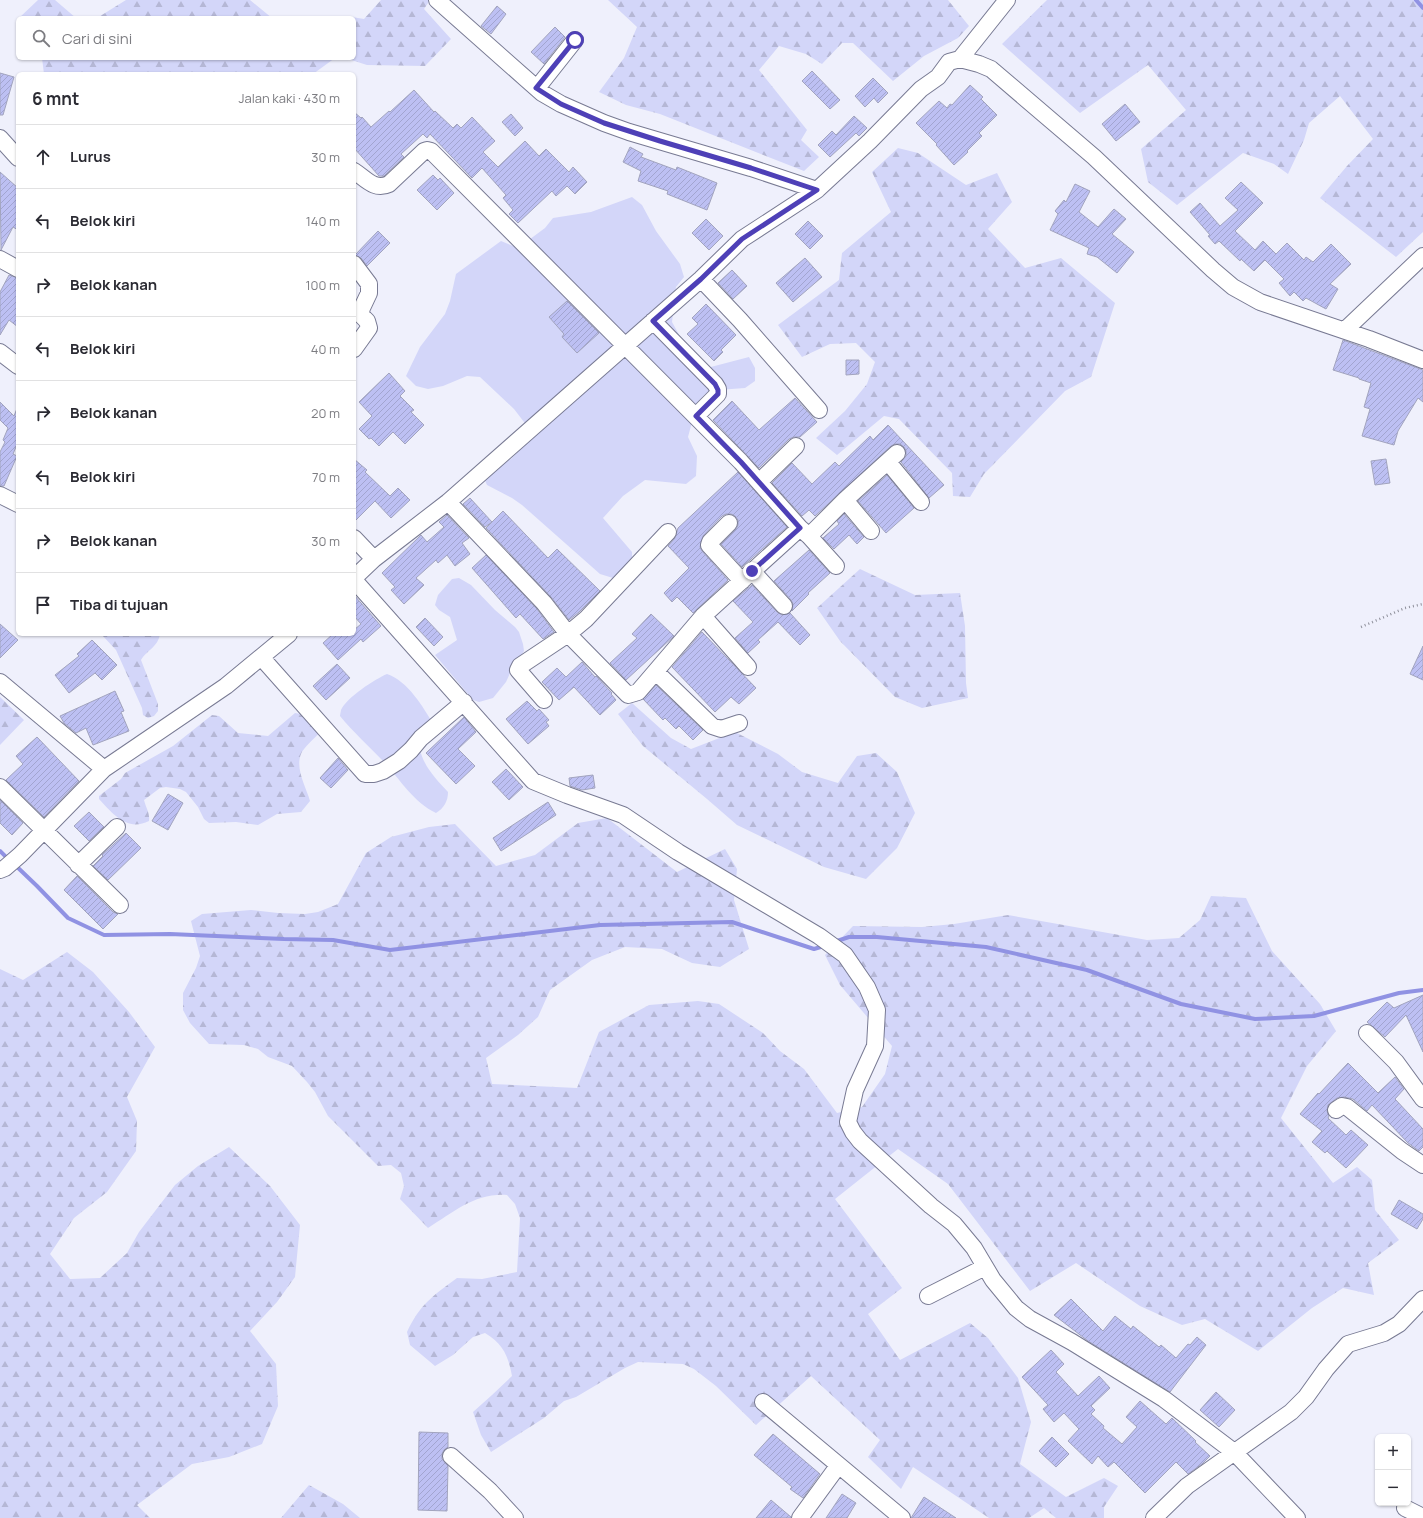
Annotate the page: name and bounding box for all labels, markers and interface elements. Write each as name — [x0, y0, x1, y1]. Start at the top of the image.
search box — [16, 16, 356, 60]
icon: search — [30, 27, 52, 49]
text: Cari di sini — [62, 28, 132, 49]
route start — [566, 31, 584, 49]
text: 6 mnt — [32, 87, 79, 110]
text: Jalan kaki · 430 m — [238, 89, 340, 107]
icon: ahead — [32, 146, 54, 168]
text: Lurus — [70, 146, 111, 167]
text: 30 m — [311, 148, 340, 166]
icon: left — [32, 210, 54, 232]
text: Belok kiri — [70, 210, 136, 231]
text: 140 m — [306, 212, 340, 230]
icon: right — [32, 274, 54, 296]
text: Belok kanan — [70, 274, 157, 295]
text: 100 m — [305, 276, 340, 294]
icon: left — [32, 338, 54, 360]
text: Belok kiri — [70, 338, 136, 359]
text: 40 m — [311, 340, 340, 358]
icon: right — [32, 402, 54, 424]
text: Belok kanan — [70, 402, 157, 423]
text: 20 m — [311, 404, 340, 422]
icon: left — [32, 466, 54, 488]
text: Belok kiri — [70, 466, 136, 487]
text: 70 m — [312, 468, 340, 486]
icon: right — [32, 530, 54, 552]
text: Belok kanan — [70, 530, 157, 551]
text: 30 m — [311, 532, 340, 550]
route end — [743, 562, 761, 580]
icon: arrive — [32, 594, 54, 616]
text: Tiba di tujuan — [70, 594, 168, 615]
map controls — [1375, 1434, 1411, 1506]
button: + — [1375, 1434, 1411, 1470]
button: − — [1375, 1470, 1411, 1506]

